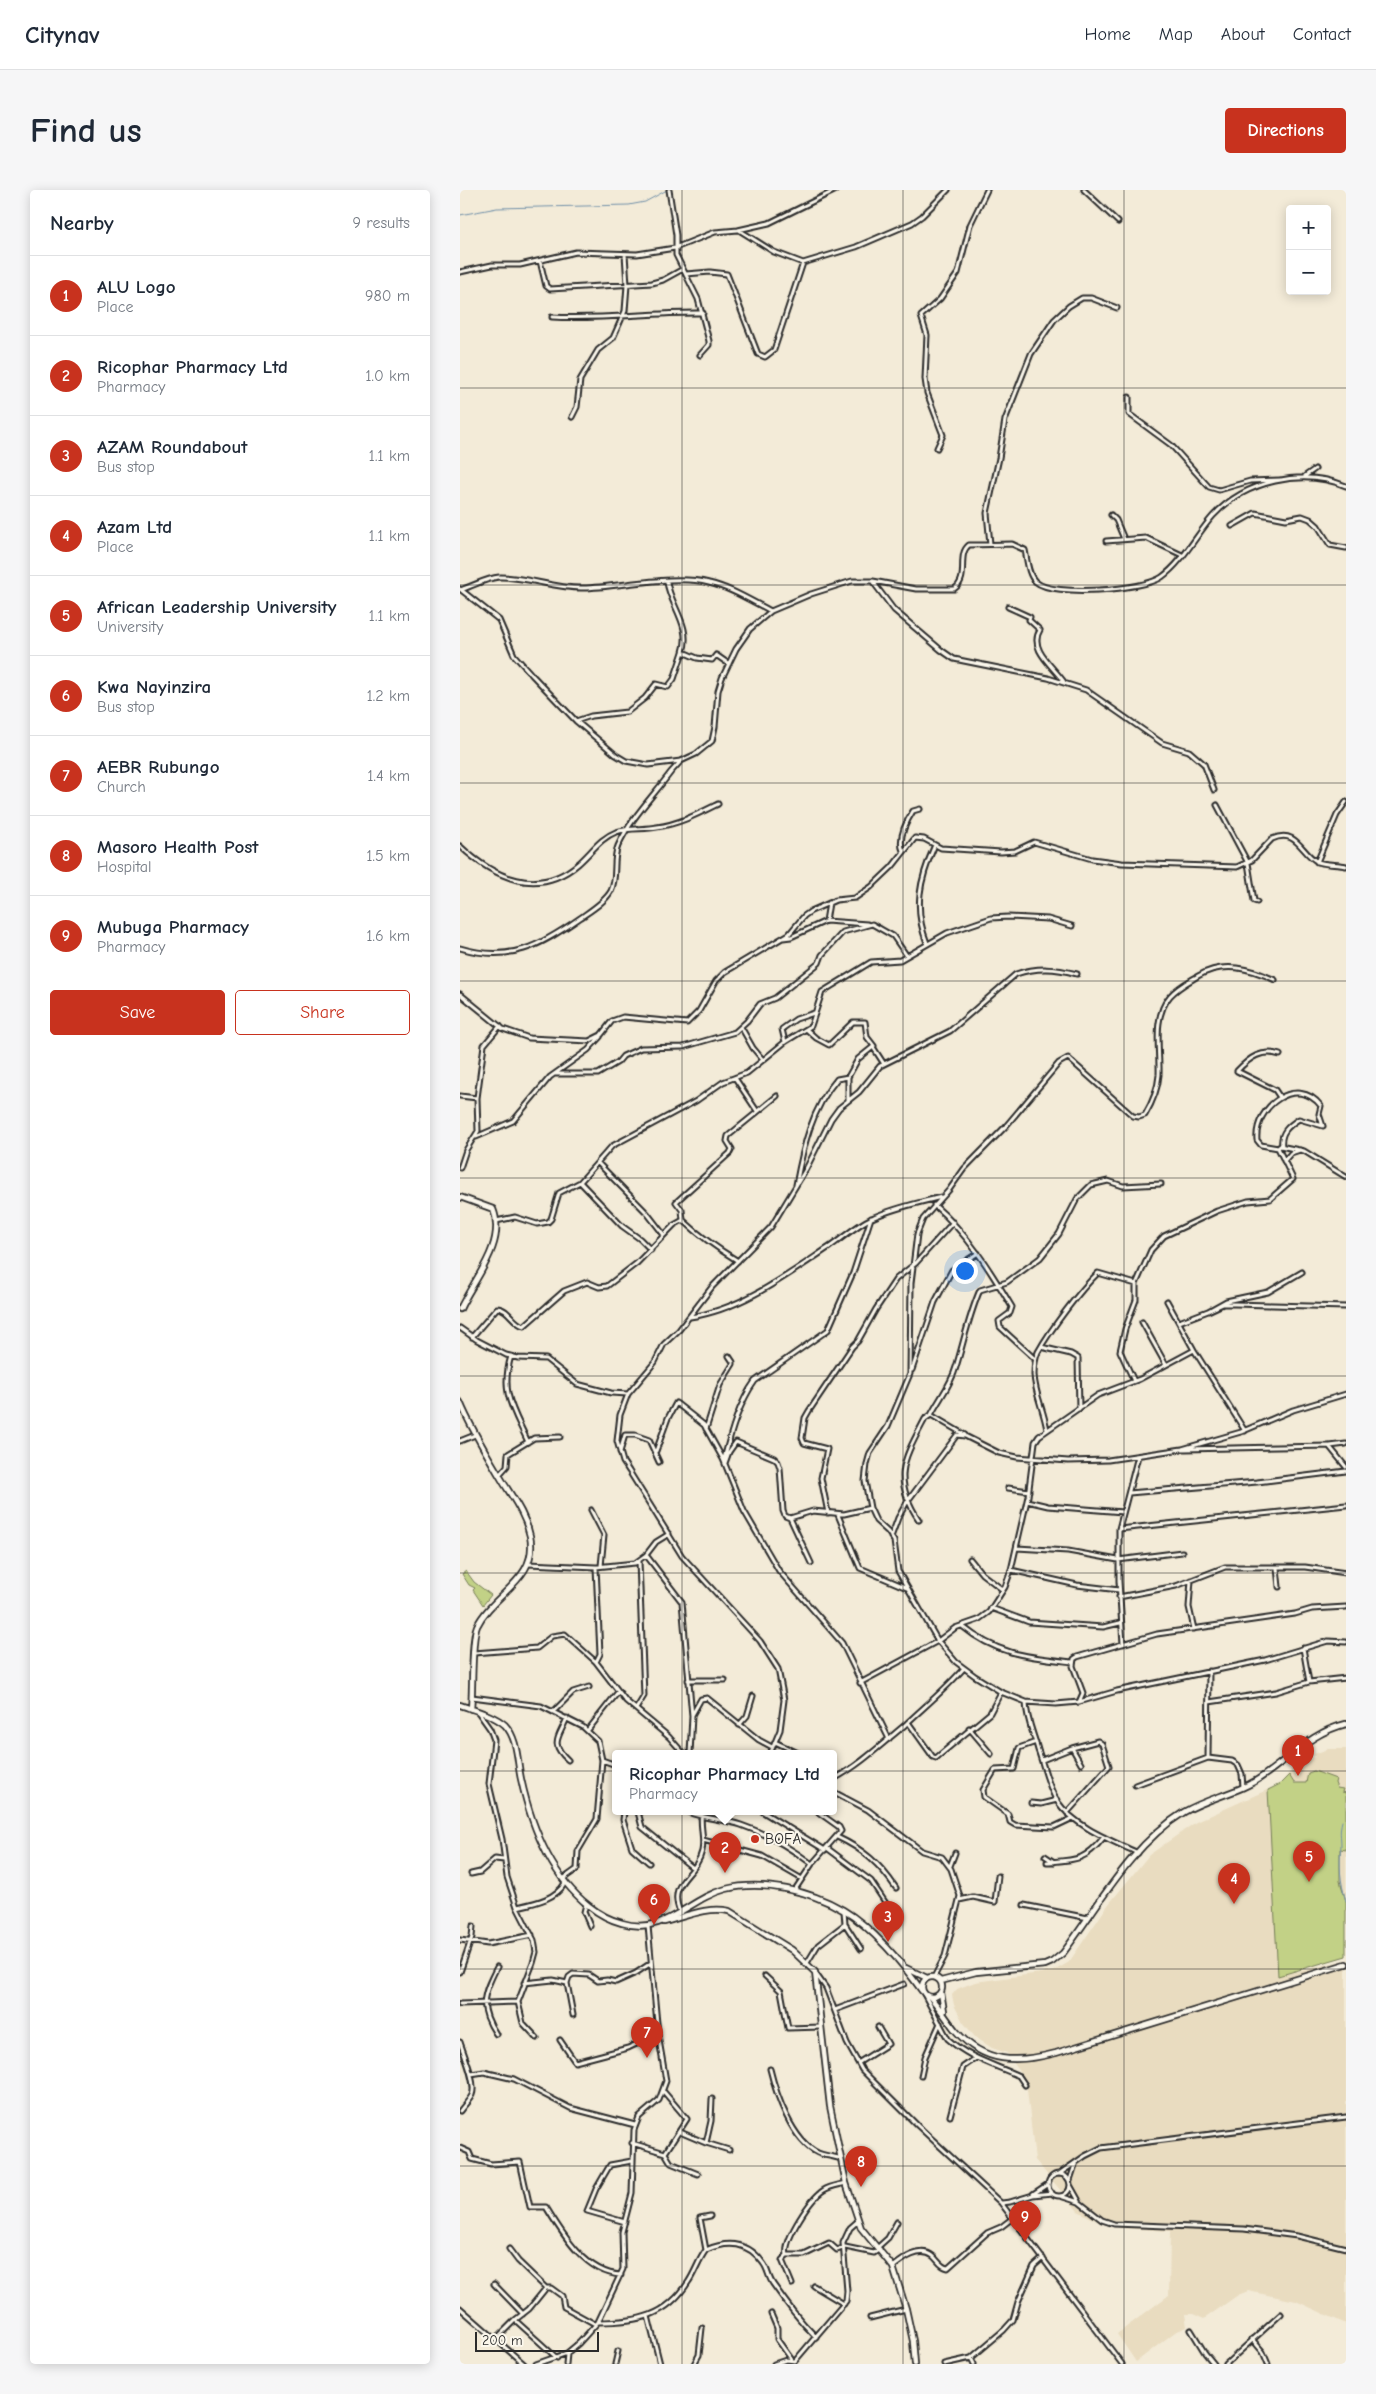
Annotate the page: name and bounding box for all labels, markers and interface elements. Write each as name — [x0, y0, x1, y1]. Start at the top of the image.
text: Citynav — [25, 21, 100, 49]
text: Home — [1084, 24, 1131, 45]
text: Map — [1159, 24, 1193, 45]
text: About — [1221, 24, 1265, 45]
text: Contact — [1293, 24, 1351, 45]
button: Directions — [1225, 108, 1346, 153]
text: Find us — [30, 110, 142, 151]
map controls — [1286, 205, 1331, 295]
button: + — [1286, 205, 1331, 250]
text: Nearby — [50, 211, 114, 235]
text: 9 results — [353, 214, 410, 232]
button: − — [1286, 250, 1331, 295]
text: ALU Logo — [97, 276, 176, 298]
text: 1 — [63, 287, 69, 305]
text: 980 m — [365, 287, 410, 305]
text: Place — [97, 298, 133, 316]
text: Ricophar Pharmacy Ltd — [97, 356, 288, 378]
text: 2 — [62, 367, 70, 385]
text: 1.0 km — [365, 367, 410, 385]
text: Pharmacy — [97, 378, 166, 396]
text: AZAM Roundabout — [97, 436, 247, 458]
text: 3 — [62, 447, 70, 465]
text: 1.1 km — [369, 447, 410, 465]
text: Bus stop — [97, 458, 155, 476]
text: Azam Ltd — [97, 516, 172, 538]
text: 4 — [62, 527, 70, 545]
text: 1.1 km — [369, 527, 410, 545]
text: Place — [97, 538, 133, 556]
text: African Leadership University — [97, 596, 337, 618]
text: 5 — [62, 607, 70, 625]
text: 1.1 km — [369, 607, 410, 625]
text: University — [97, 618, 163, 636]
text: Kwa Nayinzira — [97, 676, 211, 698]
text: 6 — [62, 687, 70, 705]
text: 1.2 km — [367, 687, 410, 705]
text: Bus stop — [97, 698, 155, 716]
text: AEBR Rubungo — [97, 756, 220, 778]
text: 7 — [62, 767, 70, 785]
text: 1.4 km — [367, 767, 410, 785]
text: Church — [97, 778, 146, 796]
text: Masoro Health Post — [97, 836, 259, 858]
text: 8 — [62, 847, 70, 865]
text: 1.5 km — [366, 847, 410, 865]
text: Hospital — [97, 858, 152, 876]
text: Mubuga Pharmacy — [97, 916, 249, 938]
text: 9 — [62, 927, 70, 945]
text: 1.6 km — [366, 927, 410, 945]
text: Pharmacy — [97, 938, 166, 956]
button: Save — [50, 990, 225, 1035]
button: Share — [235, 990, 410, 1035]
your location — [952, 1258, 978, 1284]
pin: 1 — [1282, 1735, 1314, 1776]
popup — [612, 1750, 837, 1815]
text: Ricophar Pharmacy Ltd — [629, 1763, 820, 1785]
text: Pharmacy — [629, 1785, 698, 1803]
place label: BOFA — [765, 1830, 801, 1848]
pin: 2 — [709, 1832, 741, 1873]
marker: BOFA — [749, 1833, 761, 1845]
pin: 5 — [1293, 1841, 1325, 1882]
pin: 4 — [1218, 1863, 1250, 1904]
pin: 6 — [638, 1884, 670, 1925]
pin: 3 — [872, 1901, 904, 1942]
pin: 7 — [631, 2017, 663, 2058]
pin: 8 — [845, 2146, 877, 2187]
pin: 9 — [1009, 2201, 1041, 2242]
scale bar — [475, 2329, 599, 2352]
text: 200 m — [482, 2332, 523, 2349]

